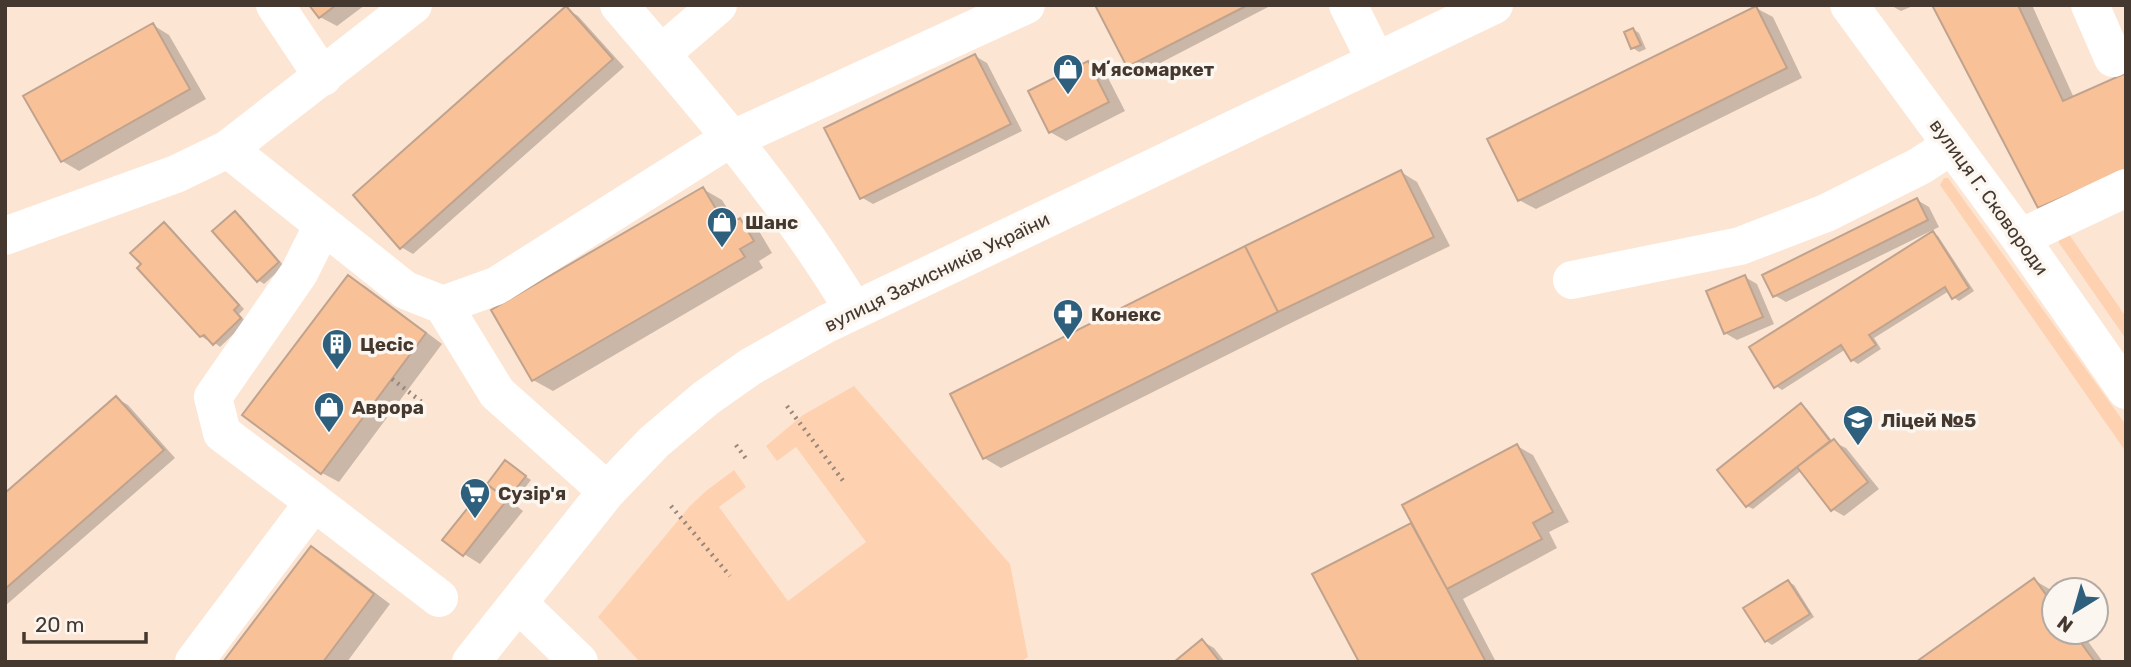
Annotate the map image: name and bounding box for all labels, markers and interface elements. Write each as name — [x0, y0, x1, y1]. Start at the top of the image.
shop icon: Мʼясомаркет — [1051, 52, 1085, 96]
place label: Мʼясомаркет — [1091, 58, 1215, 81]
street label: вулиця Г. Сковороди — [1925, 114, 2053, 280]
shop icon: Шанс — [705, 205, 739, 249]
street label: вулиця Захисників України — [821, 207, 1053, 337]
place label: Шанс — [745, 211, 798, 234]
pharmacy icon: Конекс — [1051, 297, 1085, 341]
place label: Конекс — [1091, 303, 1161, 326]
building icon: Цесіс — [320, 327, 354, 371]
place label: Цесіс — [360, 333, 414, 356]
shop icon: Аврора — [312, 390, 346, 434]
place label: Аврора — [352, 396, 424, 419]
school or university icon: Ліцей №5 — [1841, 403, 1875, 447]
place label: Ліцей №5 — [1881, 409, 1976, 432]
supermarket icon: Сузір'я — [458, 476, 492, 520]
place label: Сузір'я — [498, 482, 566, 505]
north arrow — [2040, 576, 2110, 646]
scale bar — [24, 600, 147, 644]
text: N — [2053, 611, 2077, 637]
text: 20 m — [35, 612, 84, 637]

